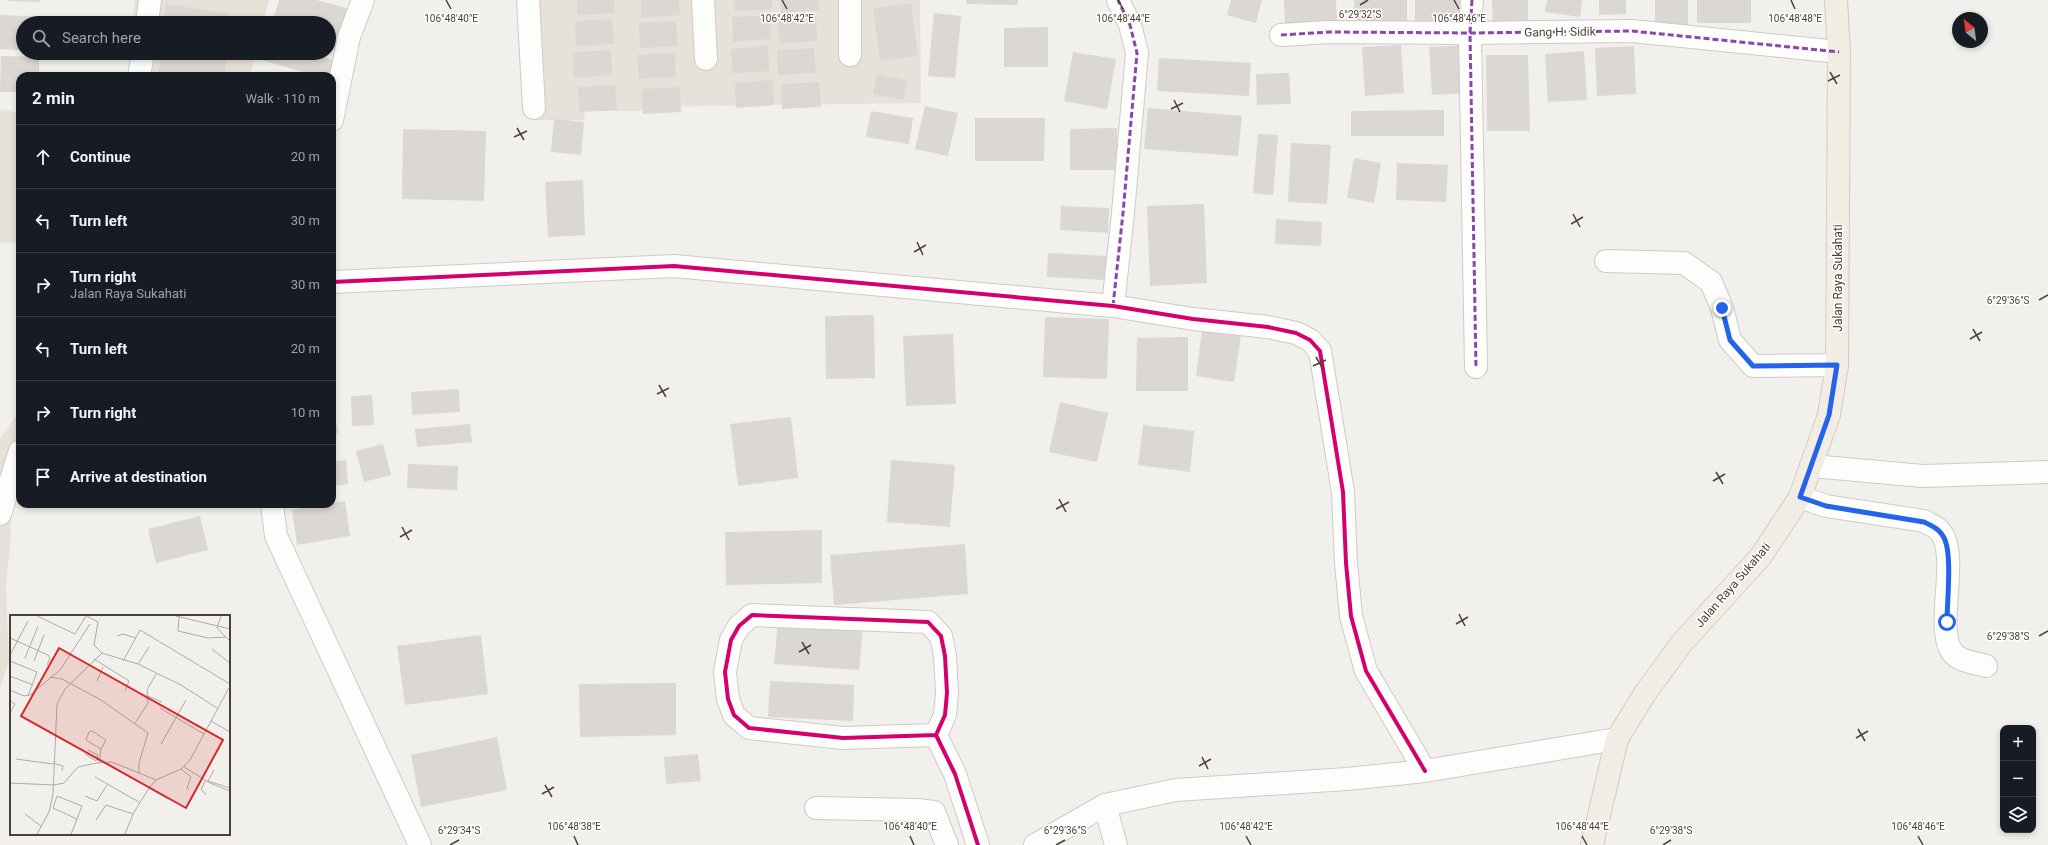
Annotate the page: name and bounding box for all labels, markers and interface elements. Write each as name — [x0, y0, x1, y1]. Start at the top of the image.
text: 6°29'32"S — [1339, 9, 1381, 20]
north arrow — [1952, 12, 1988, 48]
text: 106°48'40"E — [424, 13, 478, 24]
text: 106°48'42"E — [760, 13, 814, 24]
text: 106°48'44"E — [1096, 13, 1150, 24]
text: 106°48'46"E — [1432, 13, 1486, 24]
text: 106°48'48"E — [1768, 13, 1822, 24]
search box — [16, 16, 336, 60]
street label: Gang H. Sidik — [1524, 24, 1597, 40]
icon: search — [30, 27, 52, 49]
text: Search here — [62, 29, 141, 47]
text: 2 min — [32, 88, 75, 108]
text: Walk · 110 m — [245, 91, 320, 106]
icon: ahead — [32, 146, 54, 168]
text: Continue — [70, 148, 131, 166]
text: 20 m — [291, 149, 320, 164]
icon: left — [32, 210, 54, 232]
text: Turn left — [70, 212, 127, 230]
text: 30 m — [291, 213, 320, 228]
street label: Jalan Raya Sukahati — [1831, 224, 1845, 332]
text: Turn right — [70, 268, 136, 286]
icon: right — [32, 274, 54, 296]
text: 30 m — [291, 277, 320, 292]
text: Jalan Raya Sukahati — [70, 286, 186, 301]
text: 6°29'36"S — [1987, 295, 2029, 306]
route end — [1713, 299, 1731, 317]
icon: left — [32, 338, 54, 360]
text: Turn left — [70, 340, 127, 358]
text: 20 m — [291, 341, 320, 356]
icon: right — [32, 402, 54, 424]
text: Turn right — [70, 404, 136, 422]
text: 10 m — [291, 405, 320, 420]
icon: arrive — [32, 466, 54, 488]
text: Arrive at destination — [70, 468, 207, 486]
street label: Jalan Raya Sukahati — [1692, 540, 1774, 630]
route start — [1938, 613, 1956, 631]
inset map — [10, 615, 230, 835]
text: 6°29'38"S — [1987, 631, 2029, 642]
map controls — [2000, 725, 2036, 833]
button: + — [2000, 725, 2036, 761]
button: − — [2000, 761, 2036, 797]
button: layers — [2000, 797, 2036, 833]
text: 106°48'38"E — [547, 821, 601, 832]
text: 106°48'40"E — [883, 821, 937, 832]
text: 106°48'42"E — [1219, 821, 1273, 832]
text: 106°48'44"E — [1555, 821, 1609, 832]
text: 106°48'46"E — [1891, 821, 1945, 832]
text: 6°29'34"S — [438, 825, 480, 836]
text: 6°29'36"S — [1044, 825, 1086, 836]
text: 6°29'38"S — [1650, 825, 1692, 836]

